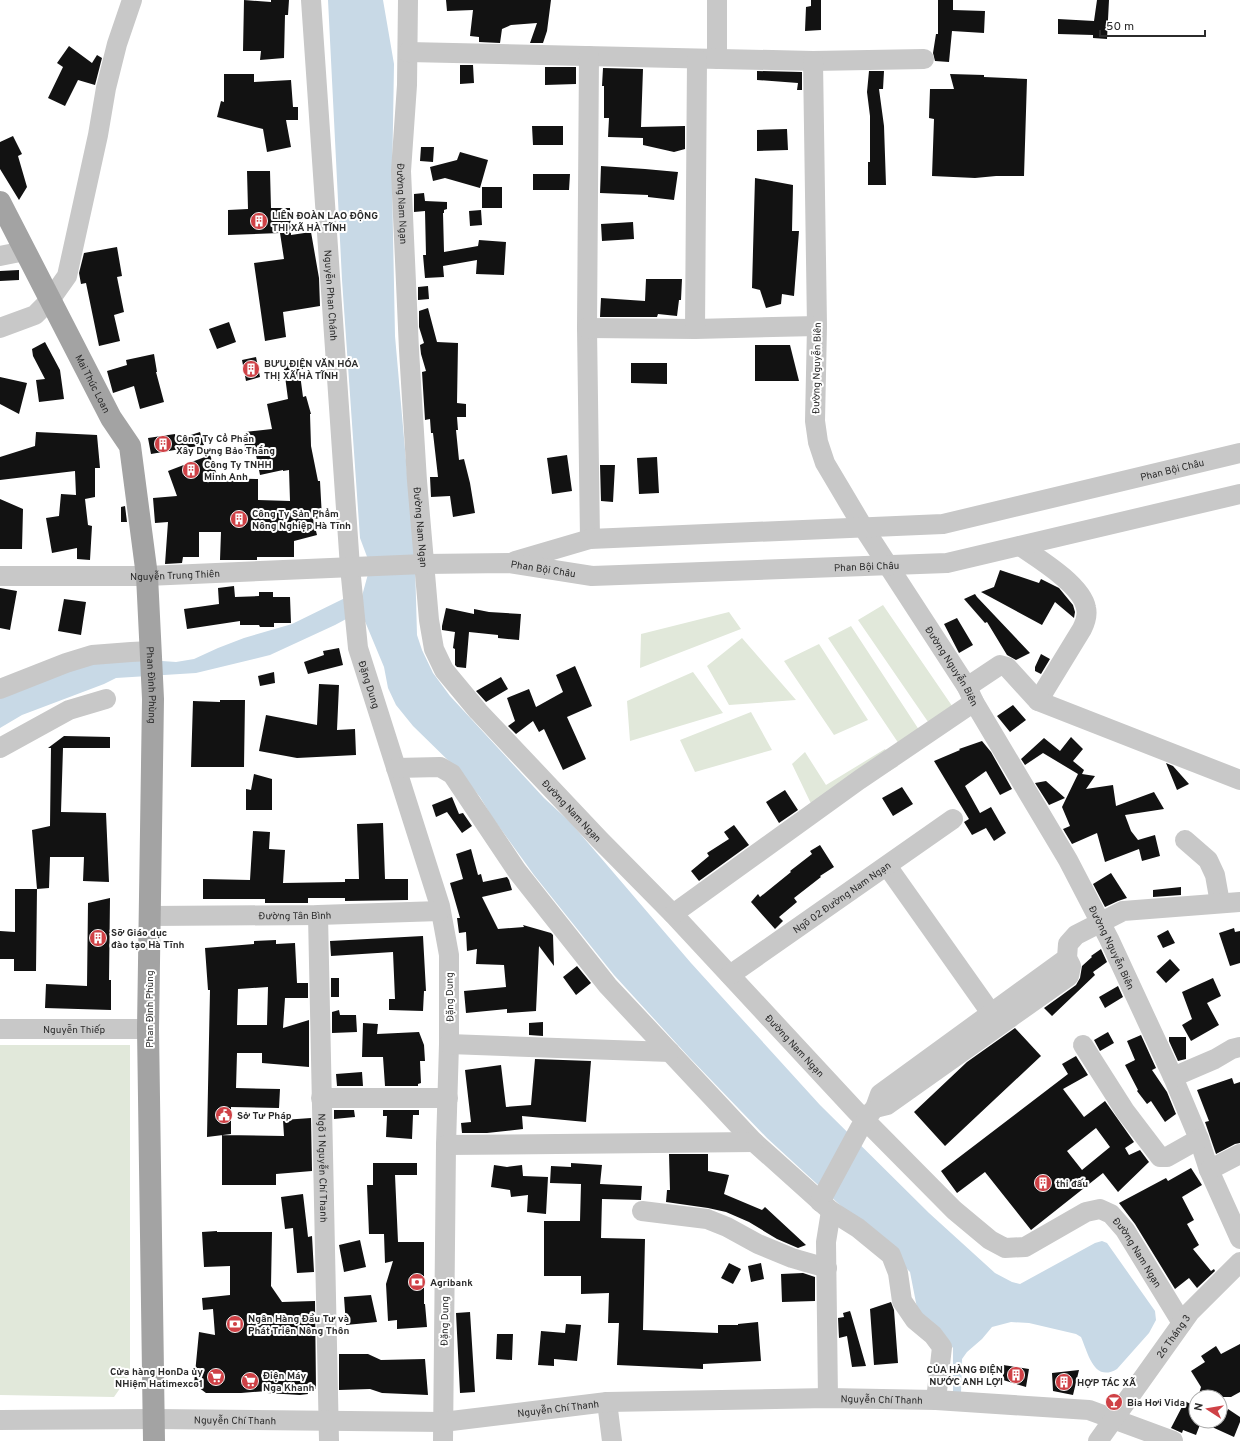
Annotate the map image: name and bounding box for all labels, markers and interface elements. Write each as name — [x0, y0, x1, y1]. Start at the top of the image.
scale bar — [1100, 12, 1205, 38]
text: 50 m — [1106, 19, 1134, 35]
street label: Đường Nam Ngạn — [393, 163, 409, 245]
place label: LIÊN ĐOÀN LAO ĐỘNG THỊ XÃ HÀ TĨNH — [272, 210, 378, 235]
building icon: LIÊN ĐOÀN LAO ĐỘNG THỊ XÃ HÀ TĨNH — [249, 211, 269, 231]
street label: Nguyễn Phan Chánh — [320, 249, 339, 341]
street label: Đường Nguyễn Biên — [810, 322, 825, 414]
street label: Mai Thúc Loan — [71, 353, 112, 416]
place label: BƯU ĐIỆN VĂN HÓA THỊ XÃ HÀ TĨNH — [264, 358, 358, 383]
building icon: BƯU ĐIỆN VĂN HÓA THỊ XÃ HÀ TĨNH — [241, 359, 261, 379]
place label: Công Ty Cổ Phần Xây Dựng Bảo Thắng — [176, 433, 275, 458]
building icon: Công Ty Cổ Phần Xây Dựng Bảo Thắng — [153, 434, 173, 454]
street label: Phan Bội Châu — [1139, 457, 1206, 485]
place label: Công Ty TNHH Minh Anh — [204, 459, 272, 484]
building icon: Công Ty TNHH Minh Anh — [181, 460, 201, 480]
street label: Đường Nam Ngạn — [410, 486, 429, 568]
place label: Công Ty Sản Phẩm Nông Nghiệp Hà Tĩnh — [252, 508, 351, 533]
building icon: Công Ty Sản Phẩm Nông Nghiệp Hà Tĩnh — [229, 509, 249, 529]
street label: Phan Bội Châu — [510, 558, 576, 581]
street label: Phan Bội Châu — [834, 560, 900, 575]
street label: Nguyễn Trung Thiên — [130, 568, 220, 584]
street label: Đường Nguyễn Biên — [921, 624, 980, 709]
street label: Phan Đình Phùng — [142, 646, 158, 724]
street label: Đặng Dung — [354, 659, 382, 711]
street label: Đường Nam Ngạn — [538, 778, 604, 845]
street label: Ngõ 02 Đường Nam Ngạn — [791, 860, 894, 937]
street label: Đường Nguyễn Biên — [1085, 904, 1137, 992]
street label: Đường Tân Bình — [259, 910, 332, 923]
place label: Sỡ Giáo dục đào tạo Hà Tĩnh — [111, 927, 185, 952]
building icon: Sỡ Giáo dục đào tạo Hà Tĩnh — [88, 928, 108, 948]
street label: Phan Đình Phùng — [144, 970, 157, 1048]
street label: Đặng Dung — [444, 972, 457, 1022]
street label: Đường Nam Ngạn — [762, 1012, 826, 1081]
street label: Nguyễn Thiếp — [43, 1024, 105, 1037]
public building icon: Sở Tư Pháp — [214, 1105, 234, 1125]
place label: Sở Tư Pháp — [237, 1110, 292, 1123]
street label: Ngõ 1 Nguyễn Chí Thanh — [314, 1113, 329, 1223]
building icon: thi đấu — [1033, 1173, 1053, 1193]
place label: thi đấu — [1056, 1178, 1088, 1191]
street label: Đường Nam Ngạn — [1109, 1215, 1164, 1290]
bank icon: Agribank — [407, 1272, 427, 1292]
place label: Agribank — [430, 1277, 473, 1290]
street label: Đặng Dung — [439, 1296, 452, 1346]
street label: 26 Tháng 3 — [1154, 1312, 1194, 1361]
place label: Ngân Hàng Đầu Tư và Phát Triên Nông Thôn — [248, 1313, 349, 1338]
bank icon: Ngân Hàng Đầu Tư và Phát Triên Nông Thôn — [225, 1314, 245, 1334]
place label: CỦA HÀNG ĐIỆN NƯỚC ANH LỢI — [927, 1364, 1003, 1389]
building icon: CỦA HÀNG ĐIỆN NƯỚC ANH LỢI — [1006, 1365, 1026, 1385]
place label: Cửa hàng HonDa ủy NHiệm Hatimexco1 — [110, 1366, 203, 1391]
supermarket icon: Cửa hàng HonDa ủy NHiệm Hatimexco1 — [206, 1367, 226, 1387]
place label: Điện Máy Nga Khanh — [263, 1370, 315, 1395]
supermarket icon: Điện Máy Nga Khanh — [240, 1371, 260, 1391]
building icon: HỢP TÁC XÃ — [1054, 1372, 1074, 1392]
place label: HỢP TÁC XÃ — [1077, 1377, 1136, 1390]
north arrow — [1188, 1389, 1228, 1429]
bar icon: Bia Hơi Vida — [1104, 1392, 1124, 1412]
street label: Nguyễn Chí Thanh — [840, 1393, 923, 1408]
place label: Bia Hơi Vida — [1127, 1397, 1185, 1410]
street label: Nguyễn Chí Thanh — [517, 1398, 600, 1421]
text: N — [1192, 1402, 1207, 1412]
street label: Nguyễn Chí Thanh — [194, 1414, 276, 1428]

